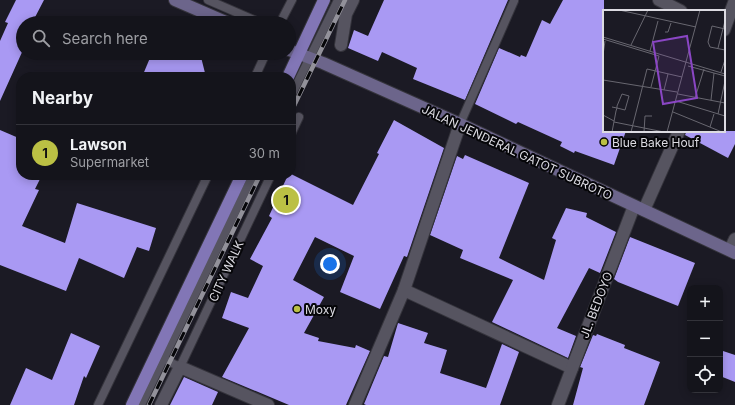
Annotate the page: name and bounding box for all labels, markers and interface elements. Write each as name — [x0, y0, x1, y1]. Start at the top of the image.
inset map — [603, 10, 725, 132]
search box — [16, 16, 296, 60]
icon: search — [30, 27, 52, 49]
text: Search here — [62, 29, 148, 48]
text: Nearby — [32, 88, 93, 108]
street label: JALAN JENDERAL GATOT SUBROTO — [419, 101, 615, 203]
text: Lawson — [70, 135, 127, 154]
place label: Blue Bake Houf — [612, 135, 700, 150]
marker: Blue Bake Houf — [599, 137, 609, 147]
text: 1 — [42, 145, 48, 161]
text: 30 m — [249, 145, 280, 161]
text: Supermarket — [70, 154, 149, 170]
pin: 1 — [273, 185, 299, 215]
street label: CITY WALK — [205, 238, 247, 304]
your location — [320, 254, 340, 274]
street label: JL. BEDOYO — [576, 270, 616, 340]
map controls — [687, 285, 723, 393]
button: + — [687, 285, 723, 321]
place label: Moxy — [305, 302, 336, 317]
marker: Moxy — [292, 304, 302, 314]
button: − — [687, 321, 723, 357]
button: locate — [687, 357, 723, 393]

